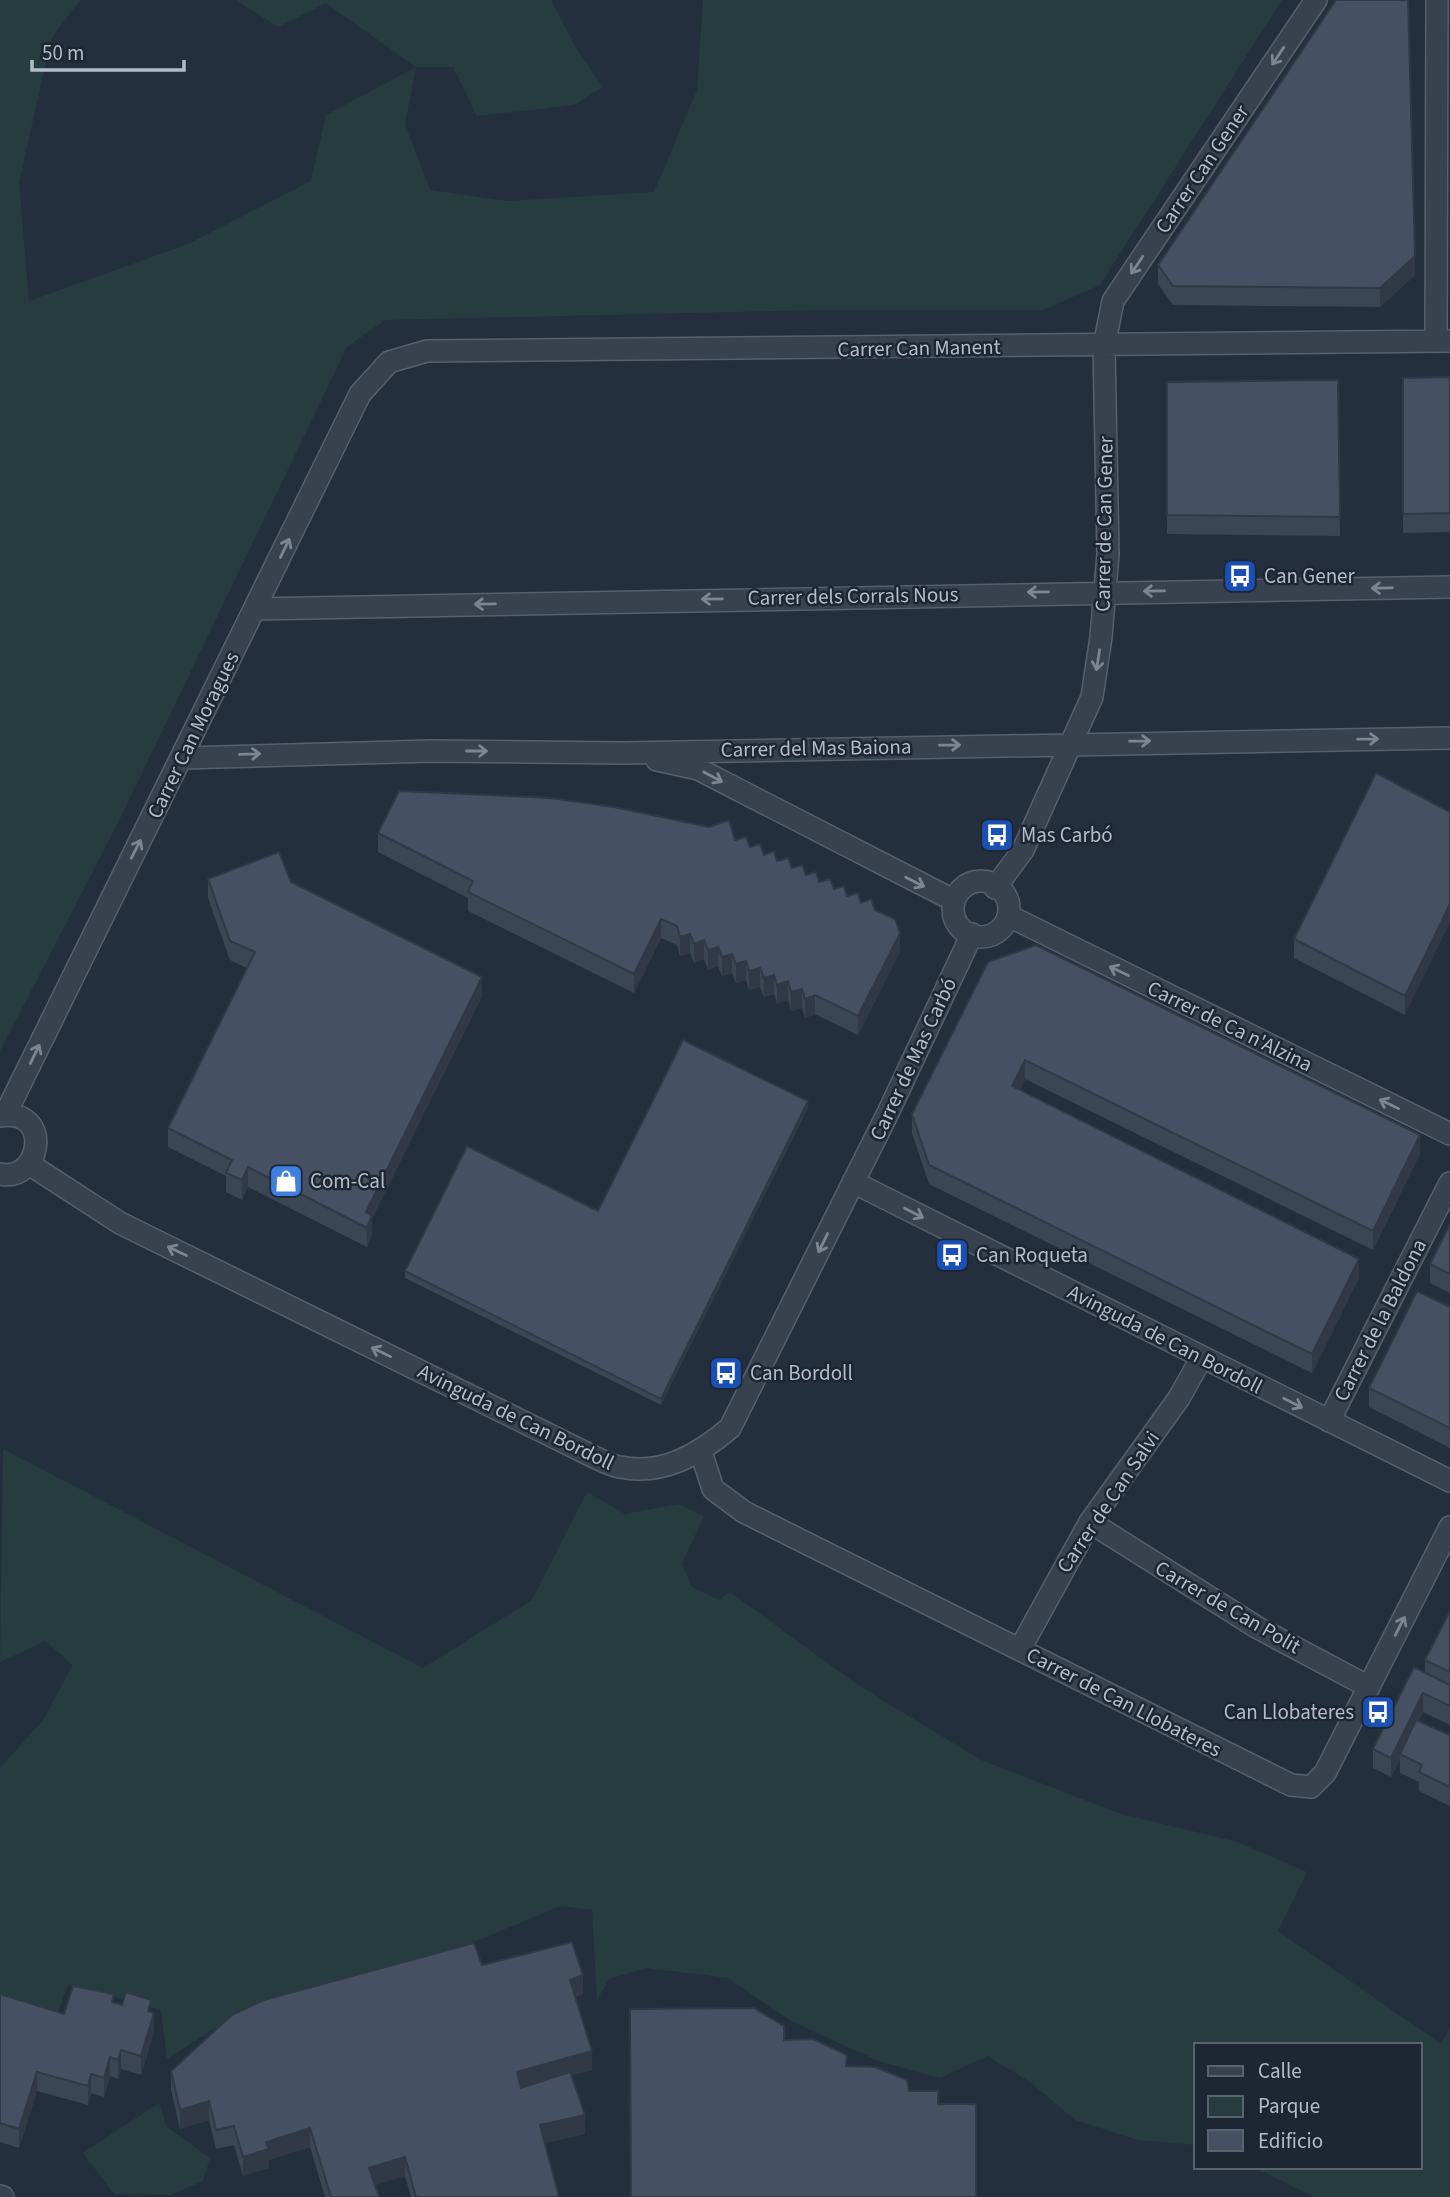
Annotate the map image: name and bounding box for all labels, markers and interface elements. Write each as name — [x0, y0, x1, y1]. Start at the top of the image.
scale bar — [32, 28, 184, 72]
text: 50 m — [42, 38, 84, 68]
one-way arrow — [1271, 46, 1285, 66]
street label: Carrer Can Gener — [1148, 98, 1257, 239]
one-way arrow — [1130, 255, 1144, 274]
street label: Carrer Can Manent — [837, 332, 1001, 364]
street label: Carrer de Can Gener — [1087, 435, 1121, 612]
one-way arrow — [279, 538, 292, 559]
bus stop icon: Can Gener — [1221, 557, 1259, 595]
place label: Can Gener — [1264, 561, 1356, 591]
street label: Carrer dels Corrals Nous — [747, 579, 959, 613]
one-way arrow — [1371, 581, 1394, 595]
one-way arrow — [1143, 584, 1166, 598]
one-way arrow — [1027, 586, 1050, 599]
one-way arrow — [701, 593, 724, 606]
one-way arrow — [474, 598, 497, 611]
street label: Carrer Can Moragues — [140, 646, 247, 824]
one-way arrow — [1091, 648, 1104, 671]
street label: Carrer del Mas Baiona — [720, 731, 912, 765]
one-way arrow — [1356, 732, 1379, 745]
one-way arrow — [1128, 735, 1151, 748]
one-way arrow — [938, 738, 961, 752]
one-way arrow — [465, 745, 488, 758]
one-way arrow — [238, 748, 261, 761]
one-way arrow — [702, 770, 723, 784]
bus stop icon: Mas Carbó — [978, 816, 1016, 854]
place label: Mas Carbó — [1021, 820, 1113, 850]
one-way arrow — [129, 840, 143, 860]
one-way arrow — [904, 875, 925, 889]
one-way arrow — [1109, 963, 1130, 977]
street label: Carrer de Mas Carbó — [862, 973, 964, 1145]
street label: Carrer de Ca n'Alzina — [1142, 973, 1318, 1079]
one-way arrow — [29, 1044, 42, 1065]
one-way arrow — [1379, 1097, 1400, 1111]
shop icon: Com-Cal — [267, 1162, 305, 1200]
place label: Com-Cal — [310, 1166, 385, 1196]
one-way arrow — [904, 1207, 924, 1221]
one-way arrow — [815, 1233, 829, 1253]
street label: Carrer de la Baldona — [1326, 1234, 1434, 1406]
bus stop icon: Can Roqueta — [933, 1236, 971, 1274]
place label: Can Roqueta — [976, 1240, 1088, 1270]
one-way arrow — [167, 1244, 188, 1257]
street label: Avinguda de Can Bordoll — [1062, 1277, 1268, 1401]
one-way arrow — [371, 1344, 392, 1358]
bus stop icon: Can Bordoll — [707, 1354, 745, 1392]
street label: Avinguda de Can Bordoll — [413, 1356, 619, 1478]
place label: Can Bordoll — [750, 1358, 853, 1388]
one-way arrow — [1282, 1396, 1303, 1410]
street label: Carrer de Can Salvi — [1049, 1425, 1167, 1579]
street label: Carrer de Can Polit — [1150, 1553, 1306, 1661]
one-way arrow — [1393, 1616, 1407, 1637]
street label: Carrer de Can Llobateres — [1021, 1640, 1227, 1764]
bus stop icon: Can Llobateres — [1359, 1693, 1397, 1731]
place label: Can Llobateres — [1224, 1697, 1354, 1727]
legend — [1194, 2043, 1422, 2169]
text: Calle — [1258, 2056, 1302, 2086]
text: Parque — [1258, 2091, 1320, 2121]
text: Edificio — [1258, 2126, 1323, 2156]

